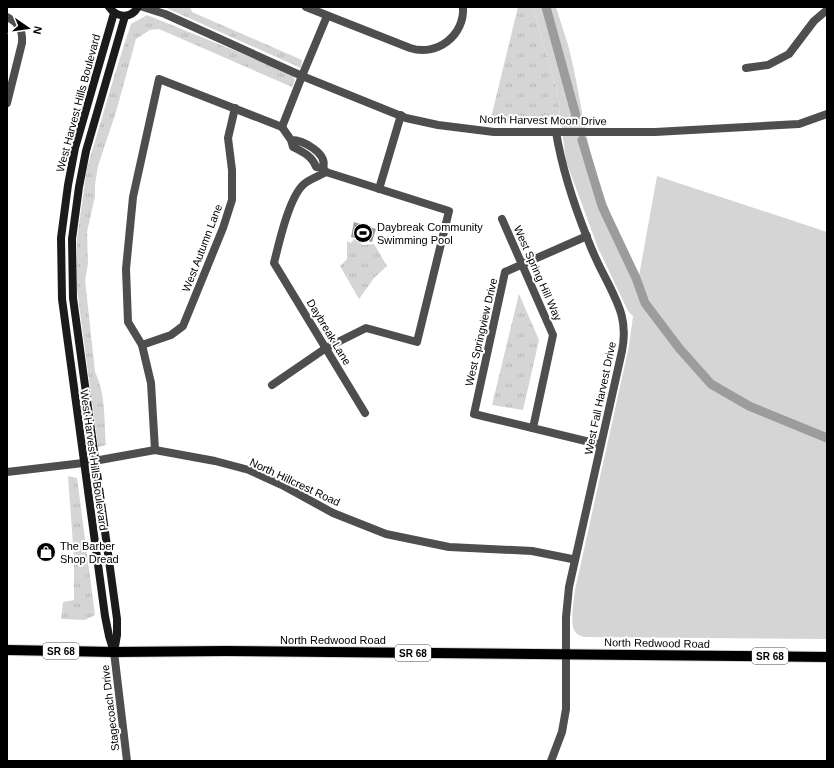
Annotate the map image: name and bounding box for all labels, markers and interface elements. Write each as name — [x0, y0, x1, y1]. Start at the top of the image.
north arrow — [8, 8, 48, 48]
text: N — [31, 25, 44, 36]
street label: West Harvest Hills Boulevard — [54, 33, 102, 173]
street label: North Harvest Moon Drive — [479, 113, 607, 127]
street label: West Autumn Lane — [180, 203, 224, 293]
place label: Daybreak Community Swimming Pool — [377, 221, 483, 246]
sports icon: Daybreak Community Swimming Pool — [352, 222, 374, 244]
street label: West Spring Hill Way — [512, 224, 565, 323]
street label: West Springview Drive — [463, 277, 499, 387]
street label: Daybreak Lane — [305, 297, 353, 367]
street label: West Fall Harvest Drive — [582, 340, 618, 456]
street label: West Harvest Hills Boulevard — [78, 389, 110, 531]
street label: North Hillcrest Road — [248, 456, 342, 508]
place label: The Barber Shop Dread — [60, 540, 119, 565]
shop icon: The Barber Shop Dread — [35, 541, 57, 563]
street label: North Redwood Road — [280, 634, 386, 646]
street label: North Redwood Road — [604, 636, 710, 650]
road number: SR 68 — [43, 643, 79, 659]
road number: SR 68 — [395, 645, 431, 661]
road number: SR 68 — [752, 648, 788, 664]
street label: Stagecoach Drive — [99, 664, 121, 752]

